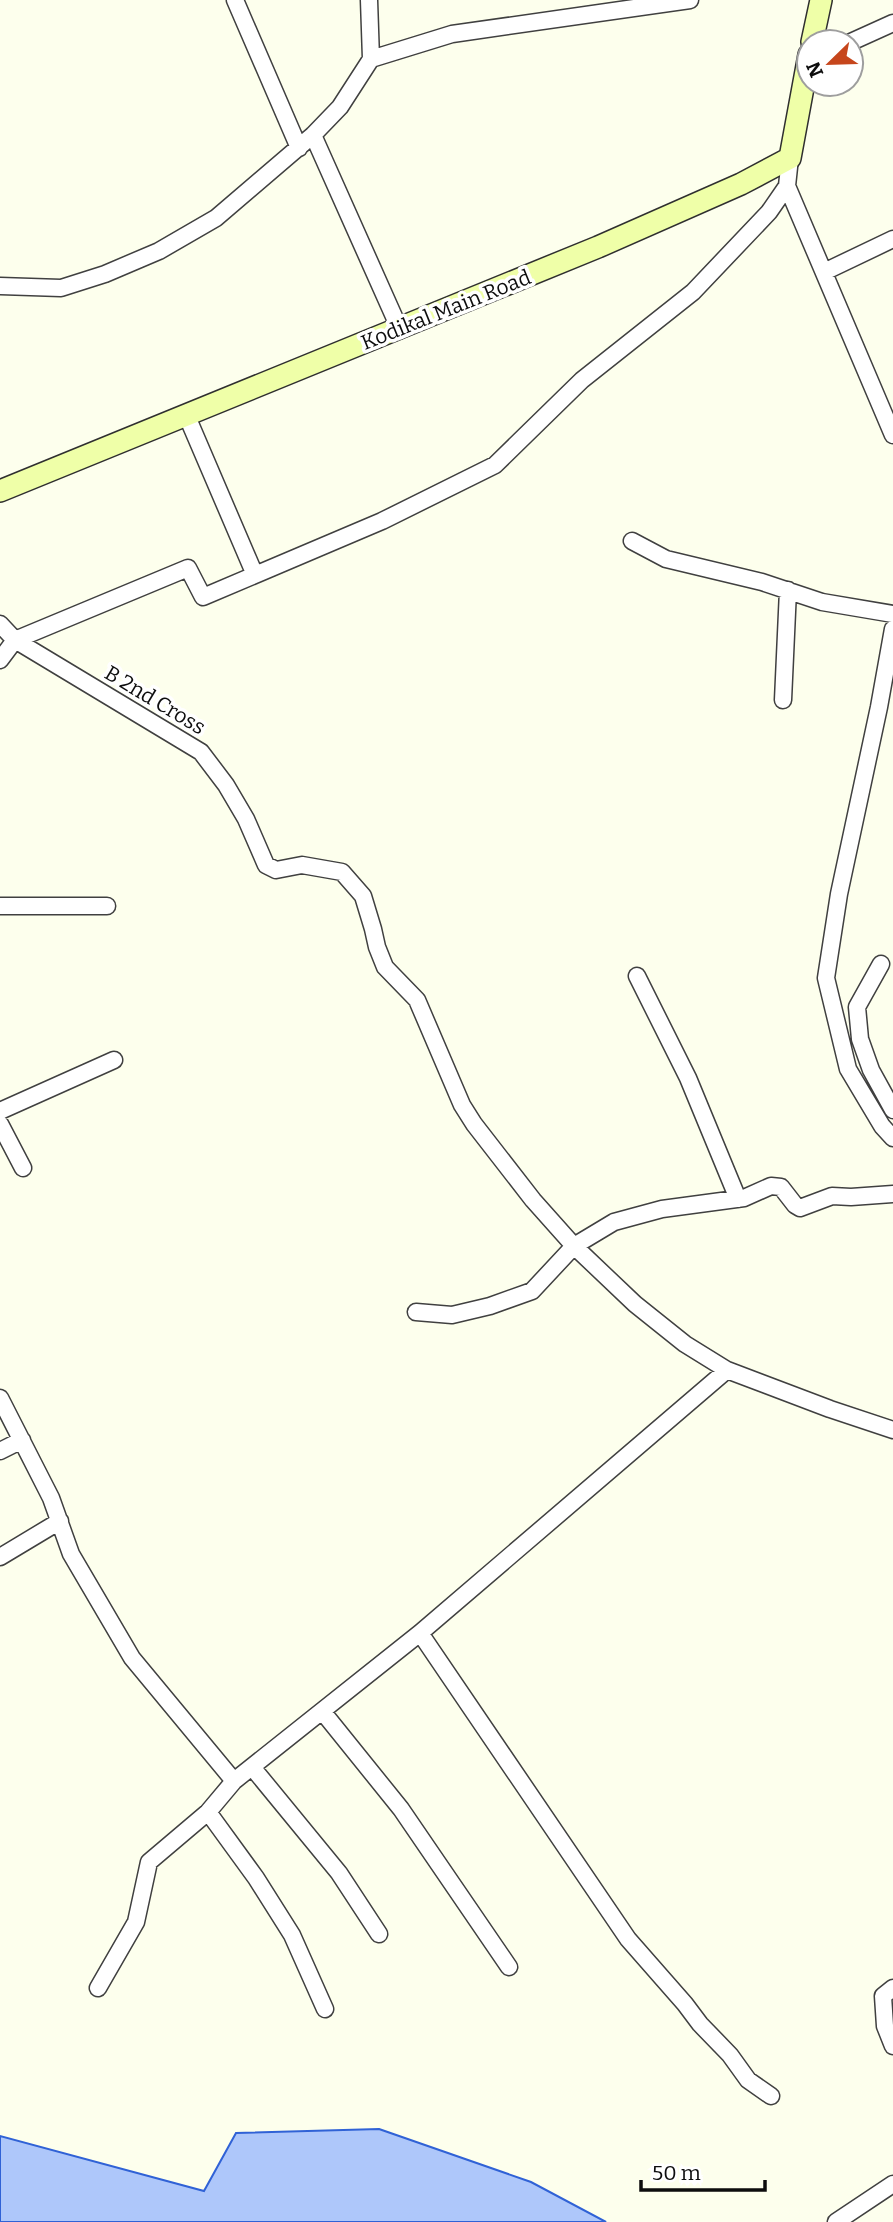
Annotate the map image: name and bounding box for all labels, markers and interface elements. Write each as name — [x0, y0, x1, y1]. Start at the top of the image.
north arrow — [795, 28, 865, 98]
text: N — [801, 58, 828, 81]
street label: Kodikal Main Road — [357, 264, 535, 356]
street label: B 2nd Cross — [100, 660, 210, 740]
scale bar — [641, 2148, 765, 2192]
text: 50 m — [652, 2160, 701, 2186]

